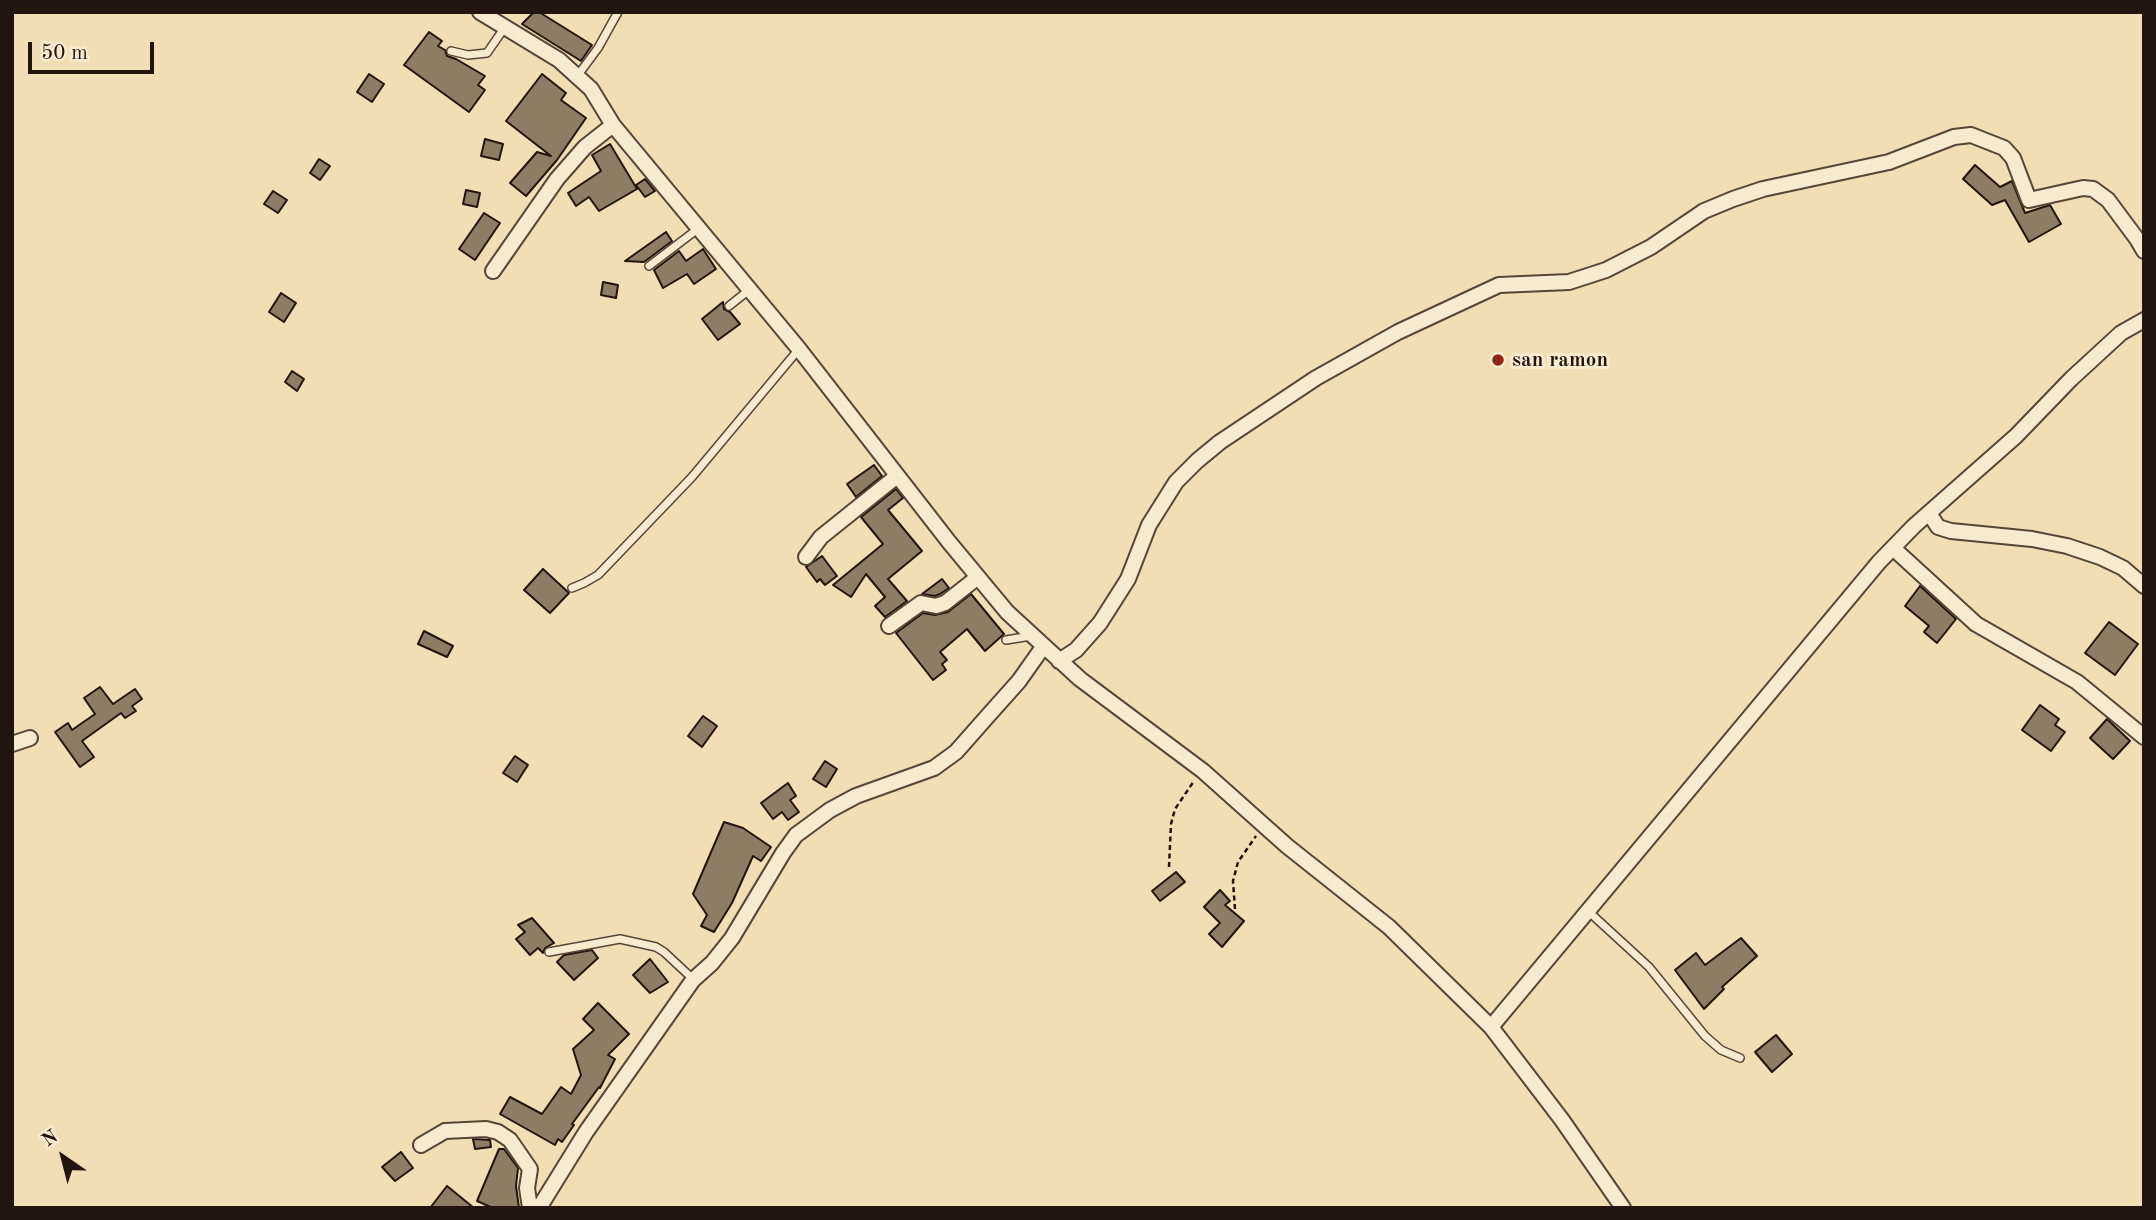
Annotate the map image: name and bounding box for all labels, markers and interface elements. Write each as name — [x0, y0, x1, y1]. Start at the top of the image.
scale bar — [32, 28, 158, 72]
text: 50 m — [41, 43, 88, 64]
place label: san ramon — [1512, 347, 1608, 373]
marker: san ramon — [1490, 352, 1506, 368]
north arrow — [28, 1122, 98, 1192]
text: N — [39, 1127, 62, 1151]

